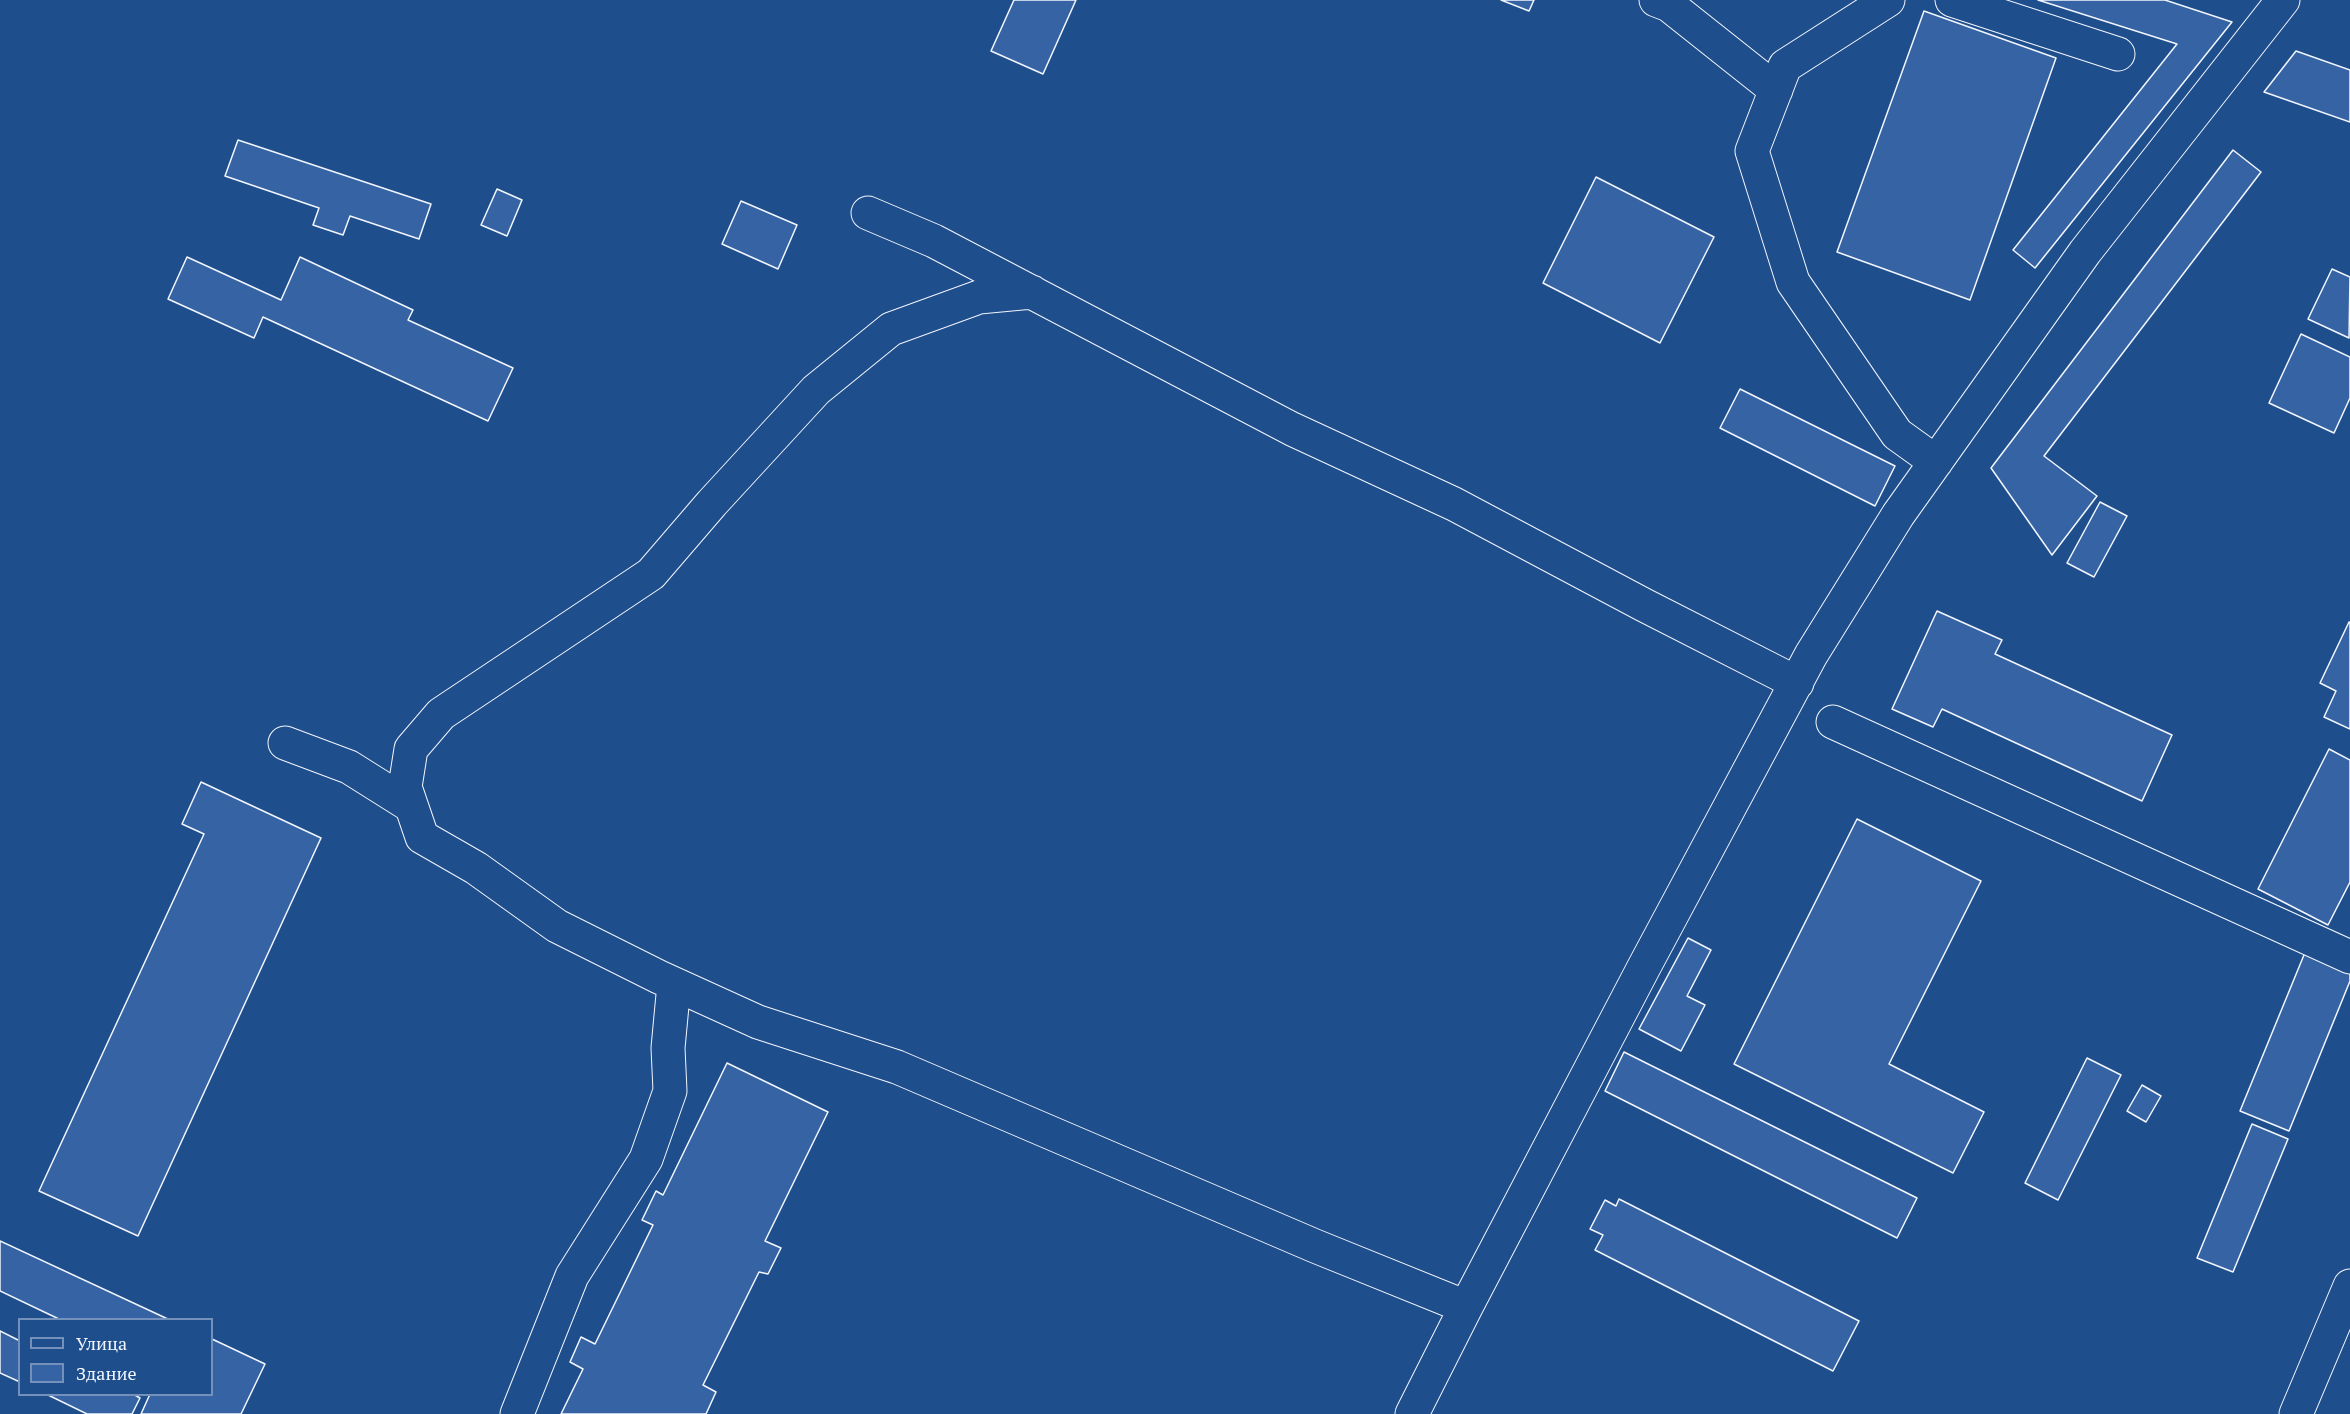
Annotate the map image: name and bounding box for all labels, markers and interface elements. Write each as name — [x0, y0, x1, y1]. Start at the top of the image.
legend — [18, 1318, 213, 1396]
text: Улица — [76, 1331, 127, 1355]
text: Здание — [76, 1361, 136, 1385]

